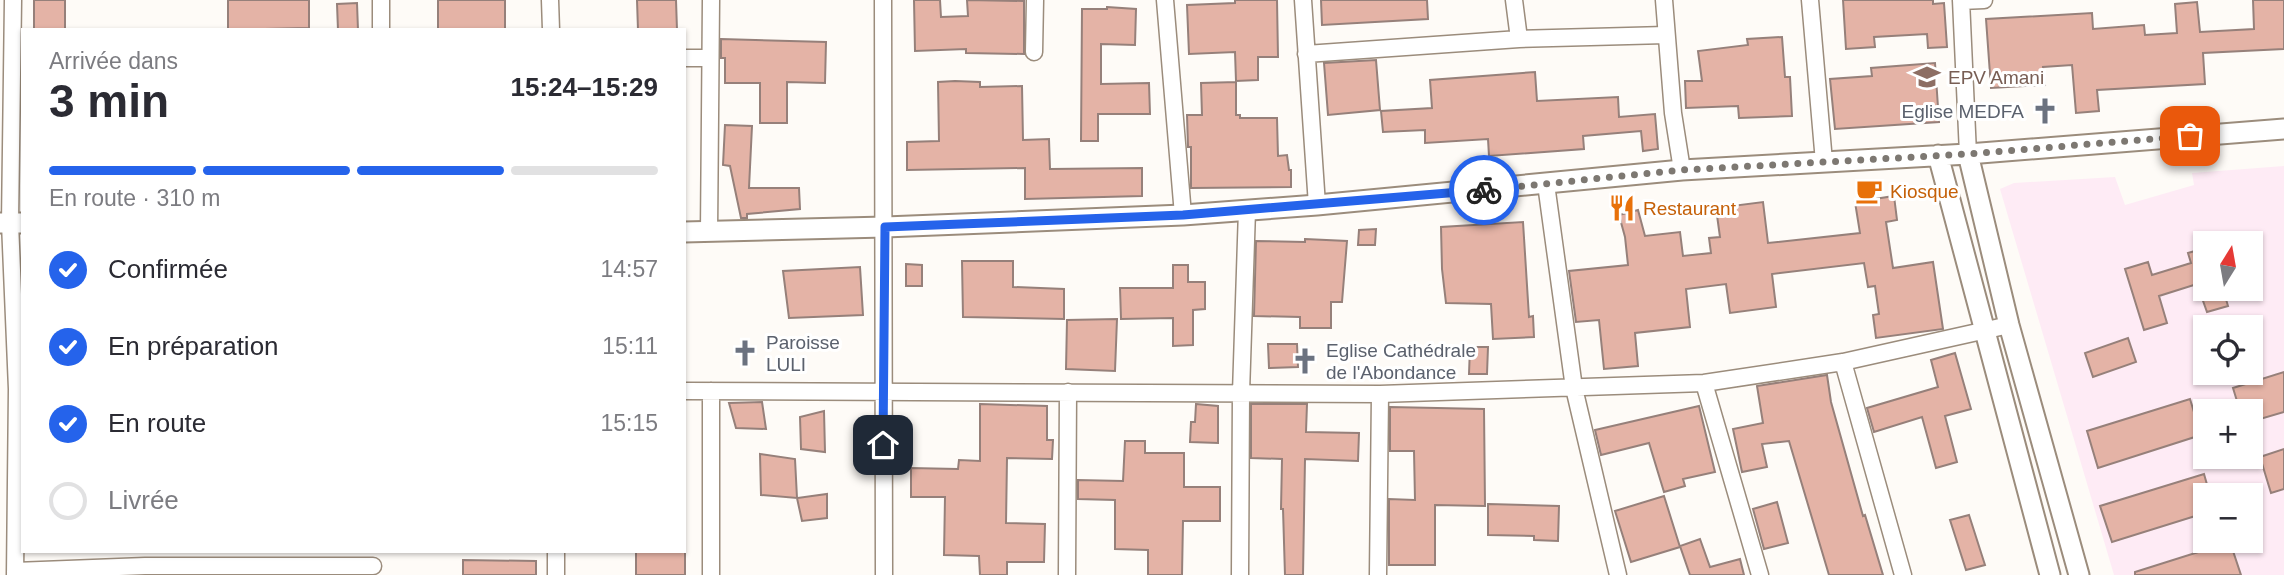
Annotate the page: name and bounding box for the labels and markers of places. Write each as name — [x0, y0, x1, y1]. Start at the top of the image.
school or university icon: EPV Amani — [1912, 62, 1942, 92]
place label: EPV Amani — [1948, 67, 2044, 88]
church icon: Eglise MEDFA — [2030, 96, 2060, 126]
place label: Eglise MEDFA — [1902, 101, 2024, 122]
pin — [2160, 106, 2220, 166]
cafe icon: Kiosque — [1854, 176, 1884, 206]
place label: Kiosque — [1890, 181, 1959, 202]
restaurant icon: Restaurant — [1607, 193, 1637, 223]
place label: Restaurant — [1643, 198, 1737, 219]
place label: Paroisse LULI — [766, 332, 840, 375]
church icon: Paroisse LULI — [730, 338, 760, 368]
place label: Eglise Cathédrale de l'Abondance — [1326, 340, 1476, 383]
church icon: Eglise Cathédrale de l'Abondance — [1290, 346, 1320, 376]
pin — [853, 415, 913, 475]

